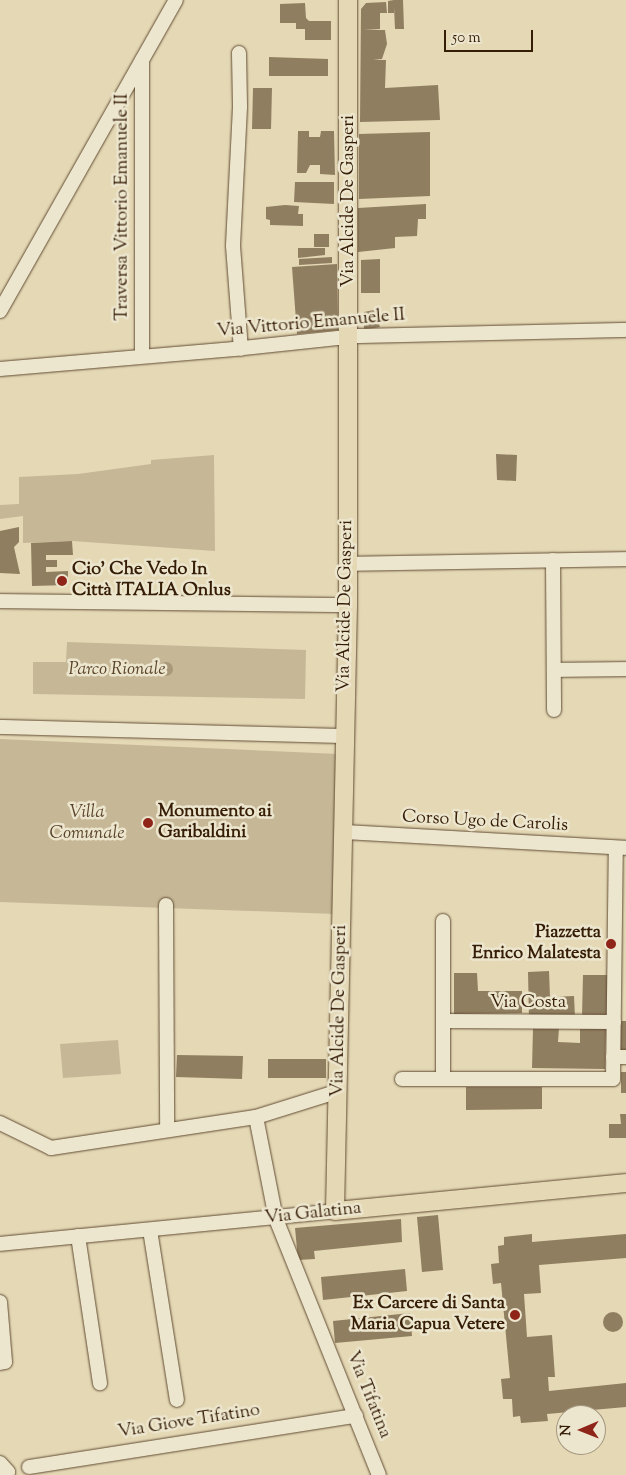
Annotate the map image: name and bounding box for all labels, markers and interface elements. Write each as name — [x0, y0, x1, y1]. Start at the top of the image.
scale bar — [446, 20, 535, 52]
text: 50 m — [452, 28, 481, 49]
street label: Traversa Vittorio Emanuele II — [112, 93, 134, 321]
street label: Via Alcide De Gasperi — [338, 115, 360, 287]
street label: Via Vittorio Emanuele II — [216, 305, 406, 343]
street label: Via Alcide De Gasperi — [334, 520, 358, 692]
place label: Cio' Che Vedo In Città ITALIA Onlus — [72, 560, 231, 602]
marker: Cio' Che Vedo In Città ITALIA Onlus — [56, 575, 68, 587]
park label: Parco Rionale — [68, 659, 166, 681]
place label: Monumento ai Garibaldini — [158, 802, 272, 844]
park label: Villa Comunale — [49, 803, 125, 846]
street label: Corso Ugo de Carolis — [401, 807, 569, 837]
marker: Monumento ai Garibaldini — [142, 817, 154, 829]
place label: Piazzetta Enrico Malatesta — [472, 923, 601, 966]
street label: Via Alcide De Gasperi — [328, 925, 352, 1097]
marker: Piazzetta Enrico Malatesta — [605, 938, 617, 950]
street label: Via Costa — [490, 992, 566, 1014]
street label: Via Galatina — [264, 1198, 362, 1230]
place label: Ex Carcere di Santa Maria Capua Vetere — [351, 1294, 505, 1336]
marker: Ex Carcere di Santa Maria Capua Vetere — [509, 1309, 521, 1321]
street label: Via Tifatina — [341, 1348, 395, 1442]
street label: Via Giove Tifatino — [116, 1400, 262, 1444]
north arrow — [556, 1405, 606, 1455]
text: N — [557, 1424, 577, 1436]

